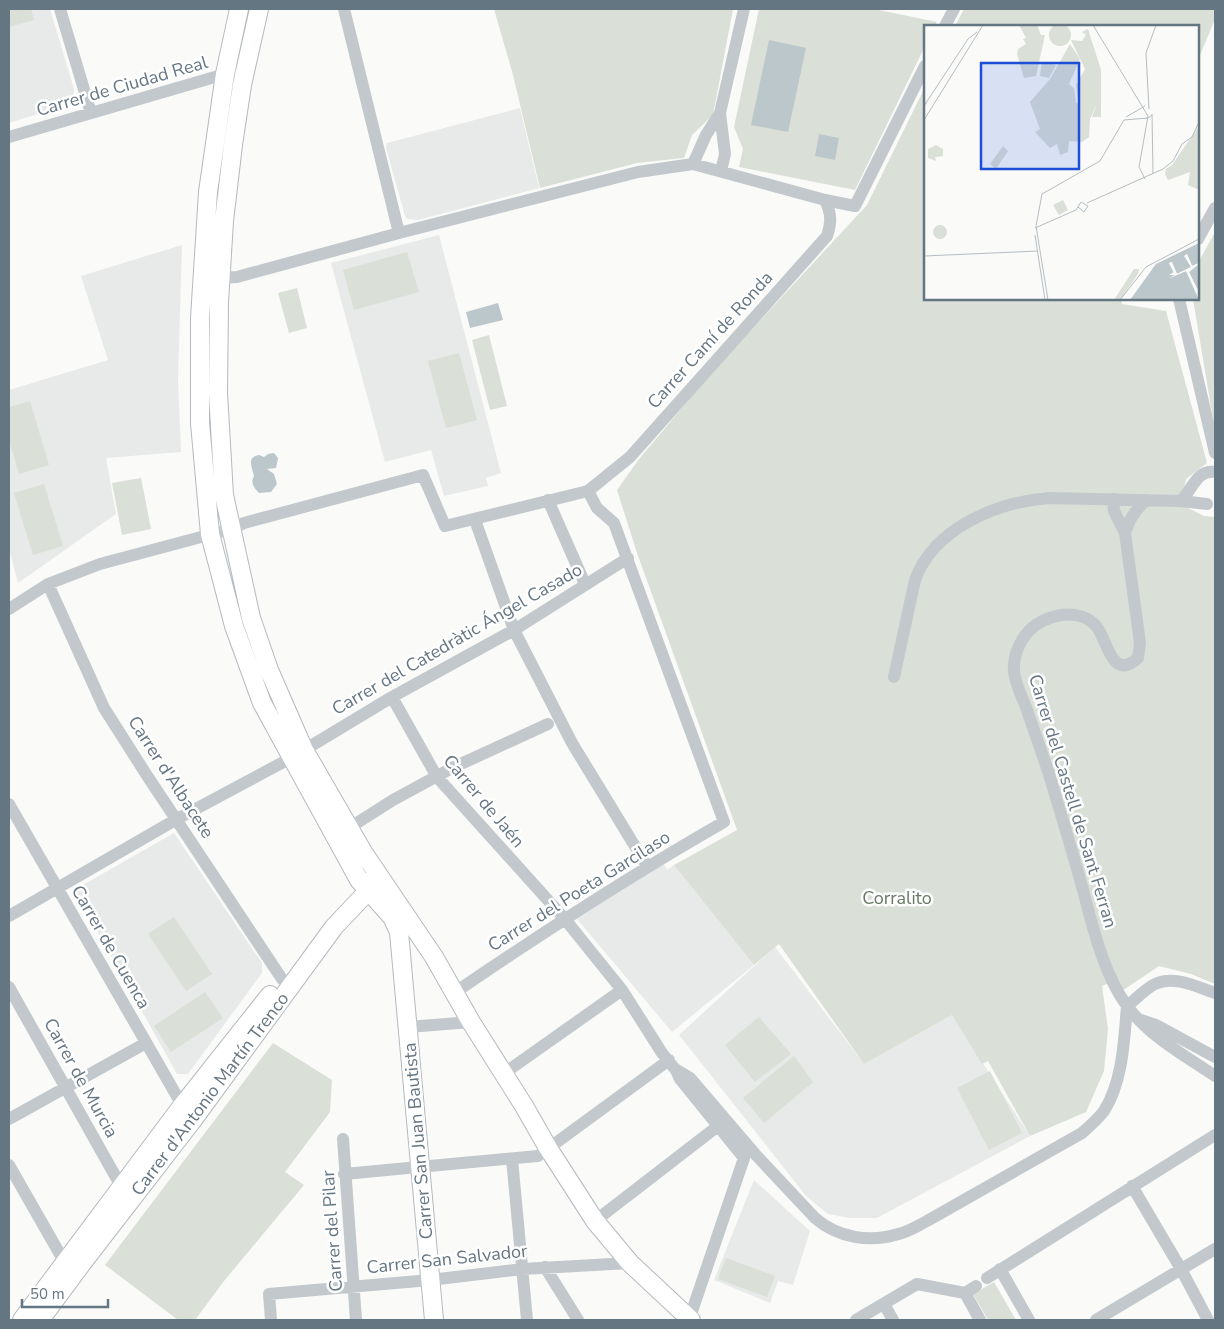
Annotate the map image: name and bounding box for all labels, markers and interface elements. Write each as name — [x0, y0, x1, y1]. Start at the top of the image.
inset map — [924, 25, 1199, 300]
street label: Carrer de Ciudad Real — [33, 50, 211, 122]
street label: Carrer Camí de Ronda — [642, 266, 778, 414]
street label: Carrer del Catedràtic Ángel Casado — [327, 557, 587, 721]
street label: Carrer del Castell de Sant Ferran — [1023, 671, 1123, 931]
street label: Carrer d'Albacete — [122, 711, 220, 843]
street label: Carrer de Jaén — [438, 749, 530, 853]
street label: Carrer del Poeta Garcilaso — [483, 825, 675, 957]
street label: Carrer de Cuenca — [66, 881, 156, 1013]
park label: Corralito — [862, 886, 932, 910]
street label: Carrer d'Antonio Martín Trenco — [126, 987, 294, 1201]
street label: Carrer de Murcia — [38, 1014, 124, 1142]
street label: Carrer San Juan Bautista — [397, 1042, 439, 1240]
street label: Carrer del Pilar — [316, 1169, 348, 1293]
street label: Carrer San Salvador — [365, 1239, 529, 1279]
scale bar — [22, 1276, 109, 1308]
text: 50 m — [30, 1284, 65, 1304]

